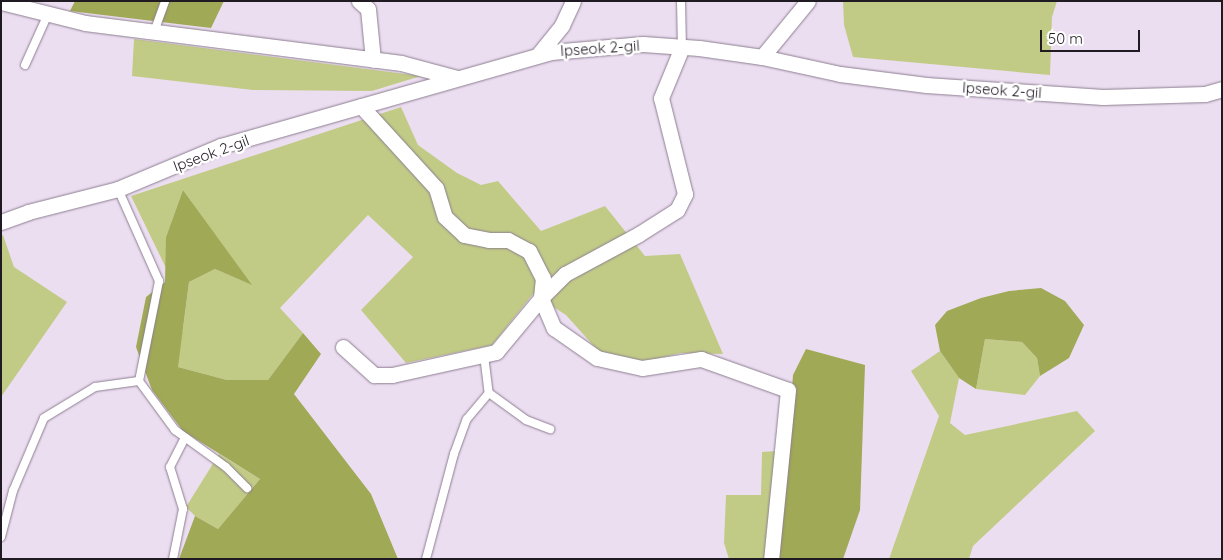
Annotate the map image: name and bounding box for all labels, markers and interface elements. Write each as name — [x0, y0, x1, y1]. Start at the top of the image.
scale bar — [1043, 20, 1143, 52]
text: 50 m — [1048, 29, 1083, 48]
street label: Ipseok 2-gil — [560, 36, 640, 60]
street label: Ipseok 2-gil — [962, 78, 1042, 102]
street label: Ipseok 2-gil — [170, 131, 252, 175]

